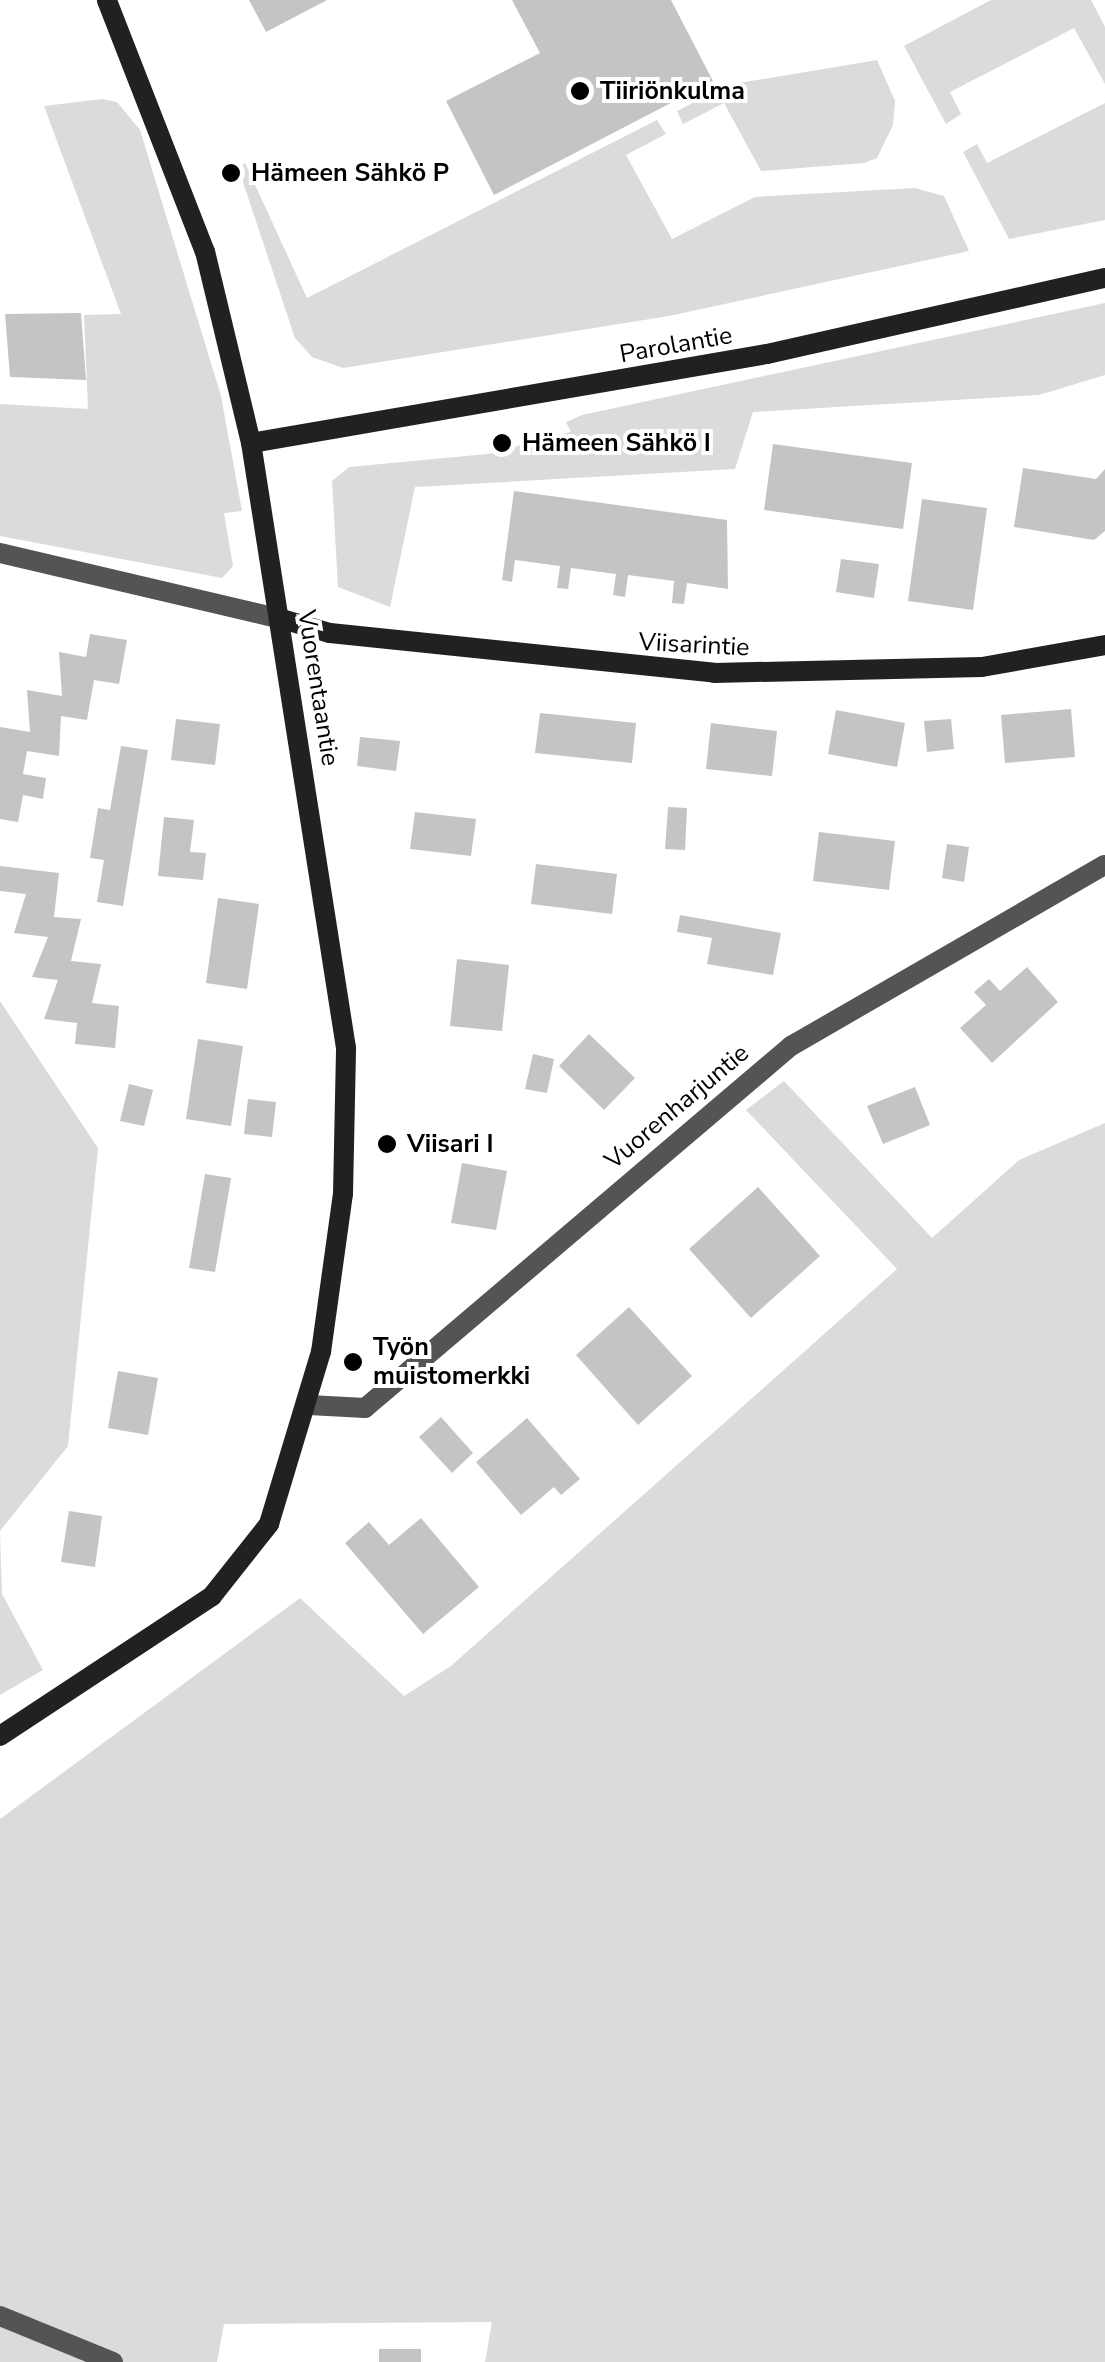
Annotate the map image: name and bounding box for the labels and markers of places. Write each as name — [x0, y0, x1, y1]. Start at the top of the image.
place label: Tiiriönkulma — [600, 76, 745, 106]
marker: Tiiriönkulma — [569, 80, 591, 102]
place label: Hämeen Sähkö P — [251, 158, 449, 188]
marker: Hämeen Sähkö P — [220, 162, 242, 184]
place label: Hämeen Sähkö I — [522, 428, 711, 458]
marker: Hämeen Sähkö I — [491, 432, 513, 454]
place label: Viisari I — [407, 1129, 493, 1159]
marker: Viisari I — [376, 1133, 398, 1155]
place label: Työn muistomerkki — [373, 1333, 530, 1392]
marker: Työn muistomerkki — [342, 1351, 364, 1373]

